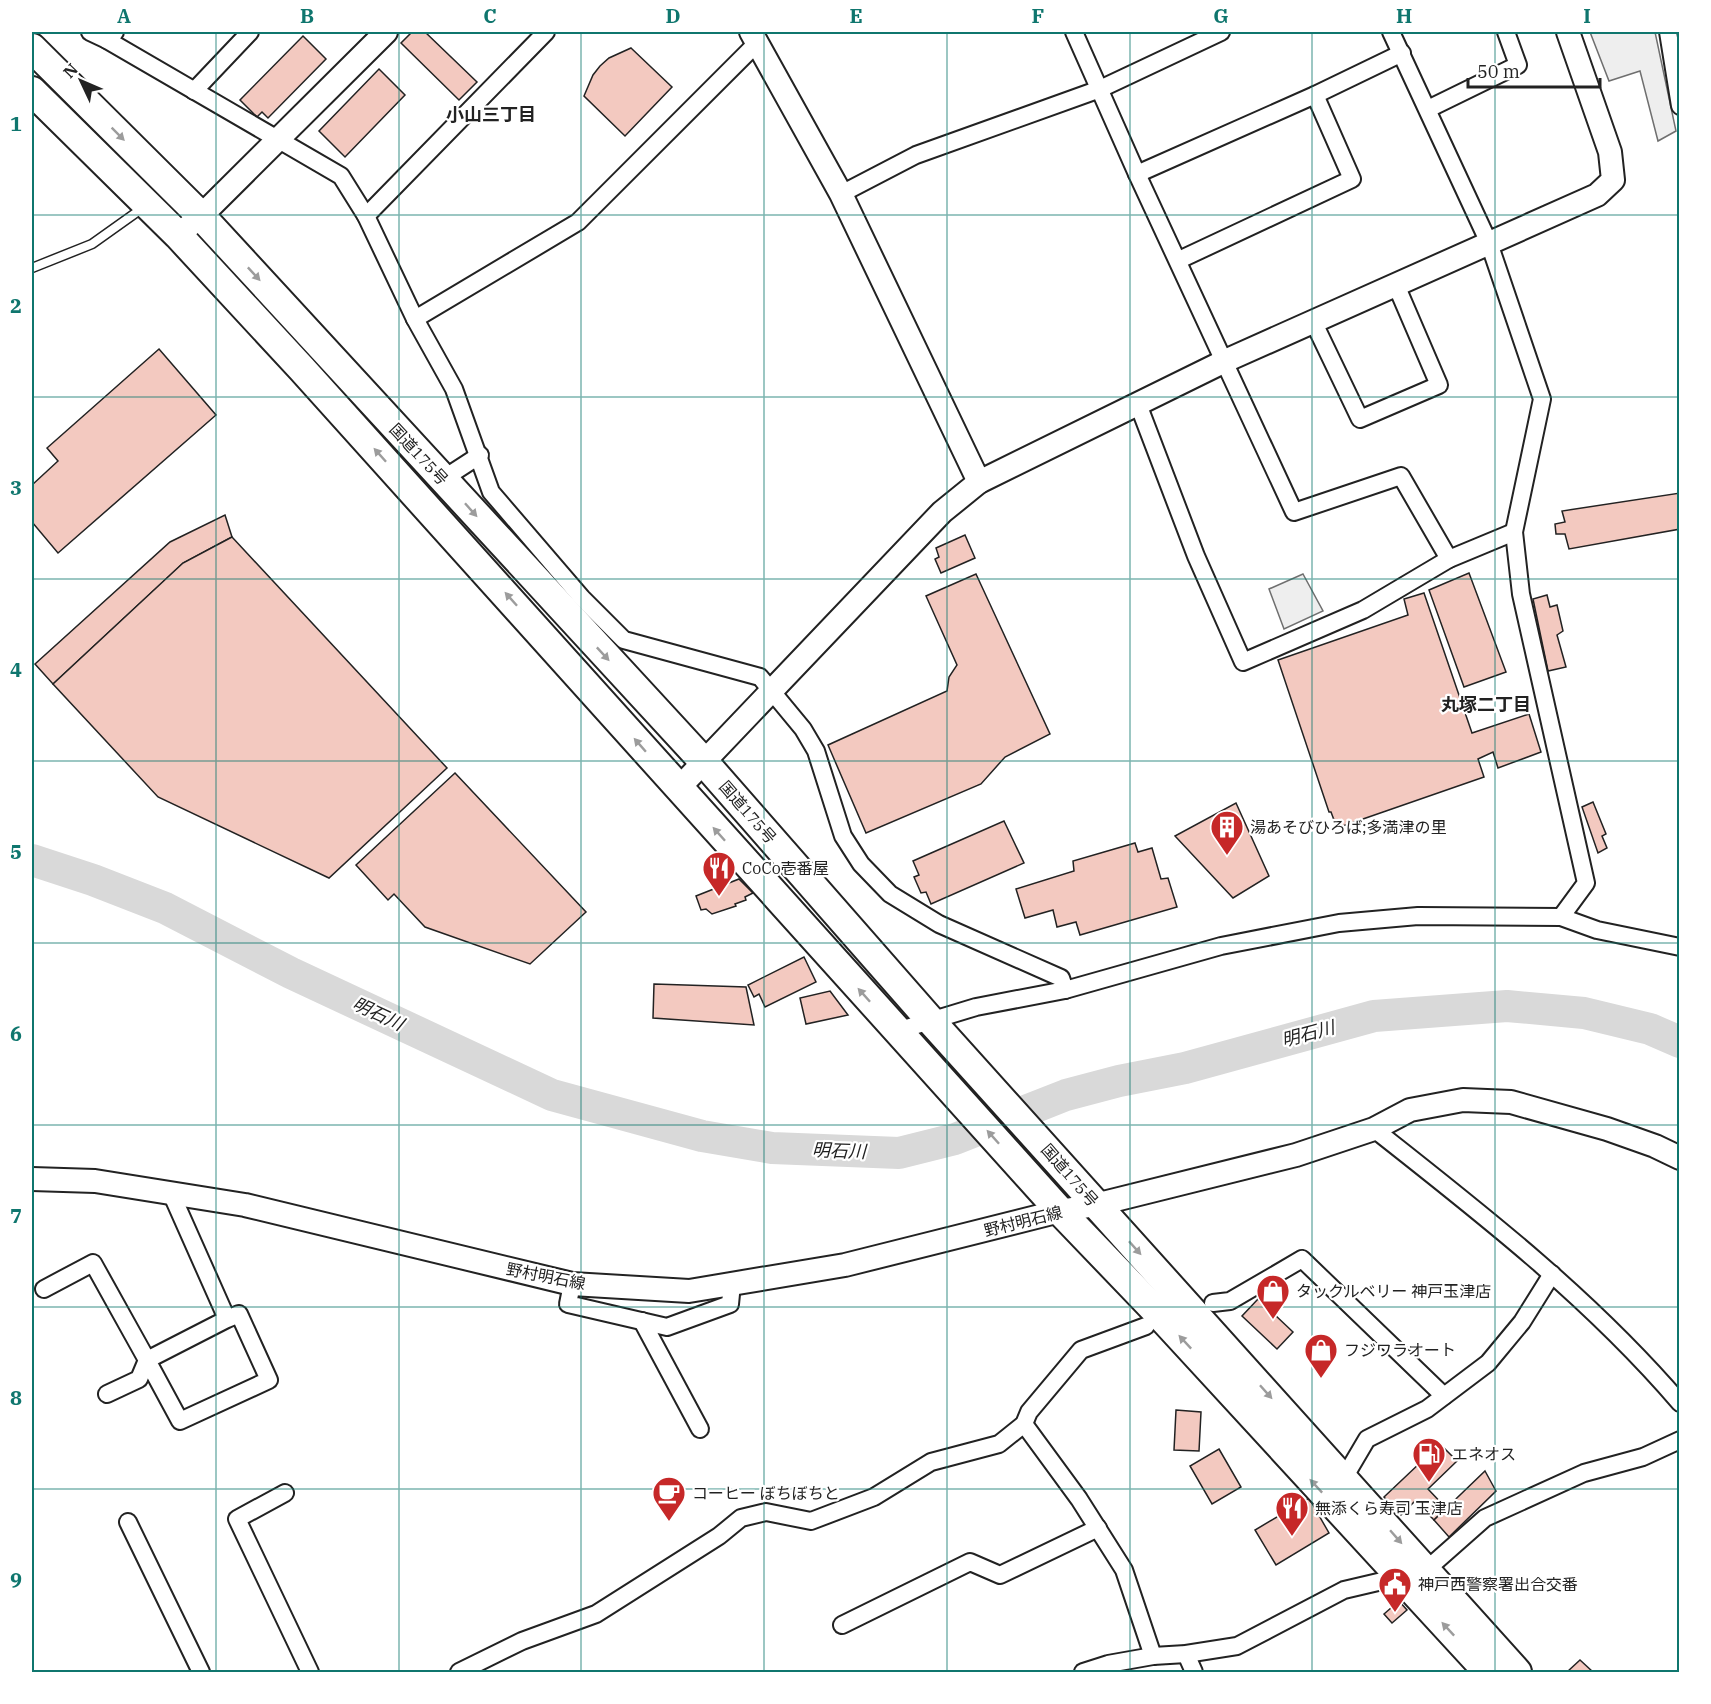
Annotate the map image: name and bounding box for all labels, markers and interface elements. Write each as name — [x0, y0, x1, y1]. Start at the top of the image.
text: A — [117, 2, 131, 29]
text: B — [300, 2, 314, 29]
text: C — [483, 2, 497, 29]
text: D — [665, 2, 681, 29]
text: E — [849, 2, 863, 29]
text: F — [1032, 2, 1044, 29]
text: G — [1213, 2, 1229, 29]
text: H — [1396, 2, 1412, 29]
text: I — [1583, 2, 1591, 29]
north arrow — [51, 51, 111, 111]
scale bar — [1468, 51, 1600, 89]
text: N — [59, 59, 82, 82]
text: 50 m — [1477, 60, 1520, 83]
district label: 小山三丁目 — [446, 103, 536, 126]
text: 1 — [10, 110, 22, 137]
one-way arrow — [110, 127, 125, 141]
one-way arrow — [247, 266, 261, 281]
text: 2 — [10, 292, 22, 319]
street label: 国道175号 — [385, 419, 453, 489]
one-way arrow — [373, 447, 387, 462]
text: 3 — [10, 474, 22, 501]
one-way arrow — [464, 502, 477, 517]
one-way arrow — [505, 592, 518, 607]
one-way arrow — [595, 647, 609, 661]
text: 4 — [10, 656, 22, 683]
district label: 丸塚二丁目 — [1441, 693, 1531, 716]
one-way arrow — [633, 738, 647, 753]
street label: 国道175号 — [715, 776, 781, 848]
building icon: 湯あそびひろば;多満津の里 — [1209, 809, 1245, 856]
place label: 湯あそびひろば;多満津の里 — [1250, 817, 1447, 837]
one-way arrow — [712, 827, 726, 842]
text: 5 — [10, 838, 22, 865]
restaurant icon: CoCo壱番屋 — [701, 850, 737, 897]
place label: CoCo壱番屋 — [742, 858, 829, 878]
one-way arrow — [857, 987, 871, 1002]
water label: 明石川 — [349, 992, 409, 1036]
water label: 明石川 — [1279, 1015, 1339, 1052]
text: 6 — [10, 1020, 22, 1047]
one-way arrow — [987, 1130, 1000, 1145]
water label: 明石川 — [812, 1138, 868, 1163]
street label: 国道175号 — [1037, 1139, 1103, 1211]
text: 7 — [10, 1202, 22, 1229]
street label: 野村明石線 — [982, 1202, 1064, 1240]
one-way arrow — [1128, 1240, 1141, 1255]
street label: 野村明石線 — [505, 1259, 587, 1293]
shop icon: タックルベリー 神戸玉津店 — [1255, 1273, 1291, 1320]
place label: タックルベリー 神戸玉津店 — [1296, 1281, 1491, 1301]
shop icon: フジワラオート — [1303, 1332, 1339, 1379]
one-way arrow — [1178, 1335, 1192, 1349]
place label: フジワラオート — [1344, 1340, 1456, 1360]
text: 8 — [10, 1384, 22, 1411]
one-way arrow — [1259, 1384, 1272, 1399]
fuel station icon: エネオス — [1411, 1436, 1447, 1483]
place label: エネオス — [1452, 1444, 1516, 1464]
cafe icon: コーヒー ぼちぼちと — [651, 1475, 687, 1522]
one-way arrow — [1310, 1479, 1324, 1493]
place label: コーヒー ぼちぼちと — [692, 1483, 840, 1503]
restaurant icon: 無添くら寿司 玉津店 — [1274, 1490, 1310, 1537]
place label: 無添くら寿司 玉津店 — [1315, 1498, 1463, 1518]
one-way arrow — [1389, 1530, 1403, 1545]
text: 9 — [10, 1566, 22, 1593]
public building icon: 神戸西警察署出合交番 — [1377, 1566, 1413, 1613]
place label: 神戸西警察署出合交番 — [1418, 1574, 1578, 1594]
one-way arrow — [1441, 1622, 1455, 1637]

